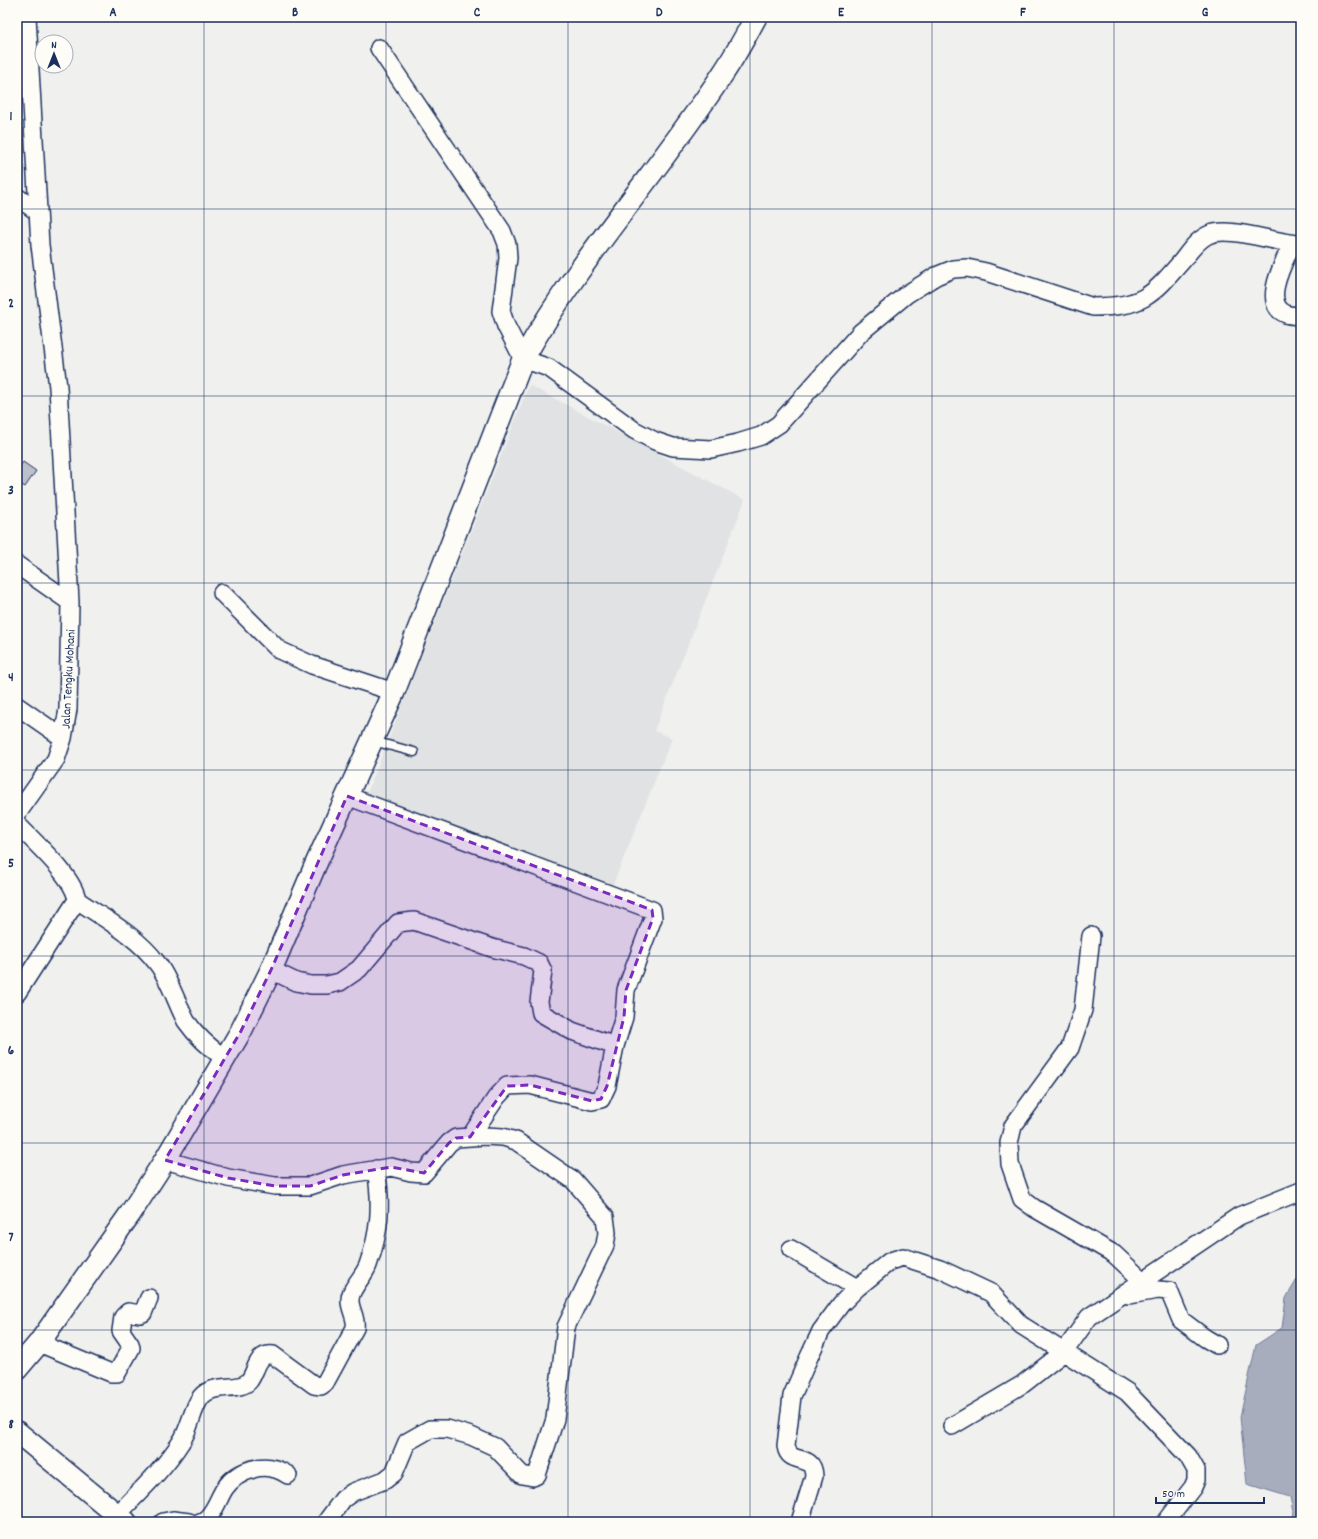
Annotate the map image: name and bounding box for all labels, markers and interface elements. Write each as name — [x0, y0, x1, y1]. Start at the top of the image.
text: A — [109, 4, 117, 23]
text: B — [292, 4, 298, 23]
text: C — [474, 4, 481, 23]
text: D — [656, 4, 663, 23]
text: E — [838, 4, 845, 23]
text: F — [1020, 4, 1026, 23]
text: G — [1202, 4, 1209, 23]
north arrow — [34, 34, 74, 74]
text: N — [51, 38, 57, 54]
text: 1 — [10, 108, 13, 127]
text: 2 — [8, 295, 14, 314]
text: 3 — [8, 482, 14, 501]
street label: Jalan Tengku Mohani — [57, 628, 82, 729]
text: 4 — [8, 669, 14, 688]
text: 5 — [8, 855, 14, 874]
text: 6 — [8, 1042, 15, 1061]
text: 7 — [9, 1229, 14, 1248]
text: 8 — [8, 1416, 14, 1435]
scale bar — [1156, 1479, 1264, 1505]
text: 50 m — [1162, 1486, 1185, 1503]

